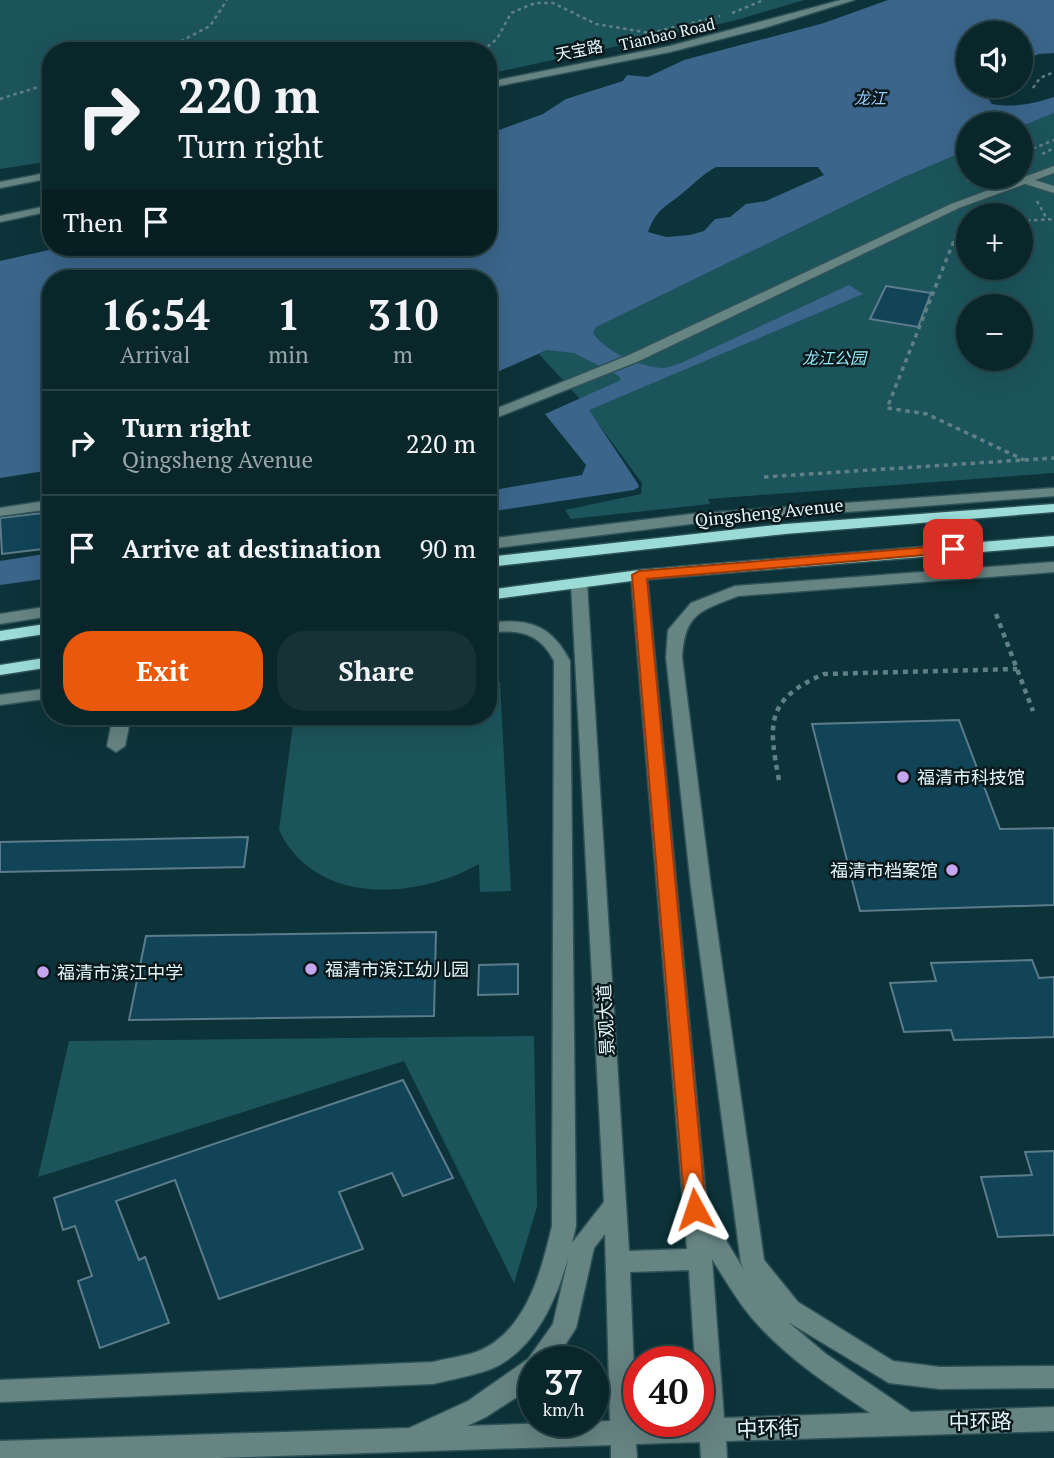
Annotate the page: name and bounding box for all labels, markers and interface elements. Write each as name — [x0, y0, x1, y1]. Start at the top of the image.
street label: Tianbao Road — [617, 12, 717, 56]
map controls — [956, 21, 1033, 371]
button: sound — [956, 21, 1033, 98]
street label: 天宝路 — [553, 35, 605, 65]
text: 220 m — [178, 62, 320, 127]
icon: right — [63, 70, 154, 161]
water label: 龙江 — [854, 87, 888, 109]
button: layers — [956, 112, 1033, 189]
text: Turn right — [178, 125, 324, 167]
icon: arrive — [137, 203, 175, 241]
button: + — [956, 203, 1033, 280]
text: Then — [63, 205, 123, 239]
text: 16:54 — [101, 286, 210, 342]
text: 1 — [277, 286, 300, 342]
text: 310 — [367, 286, 438, 342]
button: − — [956, 294, 1033, 371]
text: Arrival — [120, 339, 190, 370]
text: min — [268, 339, 309, 370]
text: m — [393, 339, 413, 370]
park label: 龙江公园 — [802, 347, 868, 369]
text: Turn right — [122, 410, 251, 444]
icon: right — [63, 424, 101, 462]
text: 220 m — [406, 426, 476, 460]
text: Qingsheng Avenue — [122, 444, 313, 475]
street label: Qingsheng Avenue — [693, 492, 845, 532]
pin — [923, 519, 983, 579]
icon: arrive — [63, 529, 101, 567]
icon: arrive — [934, 530, 972, 568]
text: Arrive at destination — [122, 531, 381, 565]
text: 90 m — [420, 531, 476, 565]
button: Exit — [63, 631, 263, 711]
button: Share — [277, 631, 476, 711]
place label: 福清市科技馆 — [917, 765, 1025, 789]
marker: 福清市科技馆 — [895, 769, 911, 785]
place label: 福清市档案馆 — [830, 858, 938, 882]
marker: 福清市档案馆 — [944, 862, 960, 878]
place label: 福清市滨江幼儿园 — [325, 957, 469, 981]
place label: 福清市滨江中学 — [57, 960, 183, 984]
marker: 福清市滨江幼儿园 — [303, 961, 319, 977]
marker: 福清市滨江中学 — [35, 964, 51, 980]
street label: 景观大道 — [591, 983, 619, 1057]
position arrow — [658, 1172, 732, 1246]
speed limit sign: 40 — [623, 1346, 714, 1437]
text: 37 — [544, 1359, 583, 1405]
text: km/h — [543, 1397, 584, 1421]
street label: 中环路 — [948, 1406, 1012, 1436]
street label: 中环街 — [736, 1413, 800, 1443]

